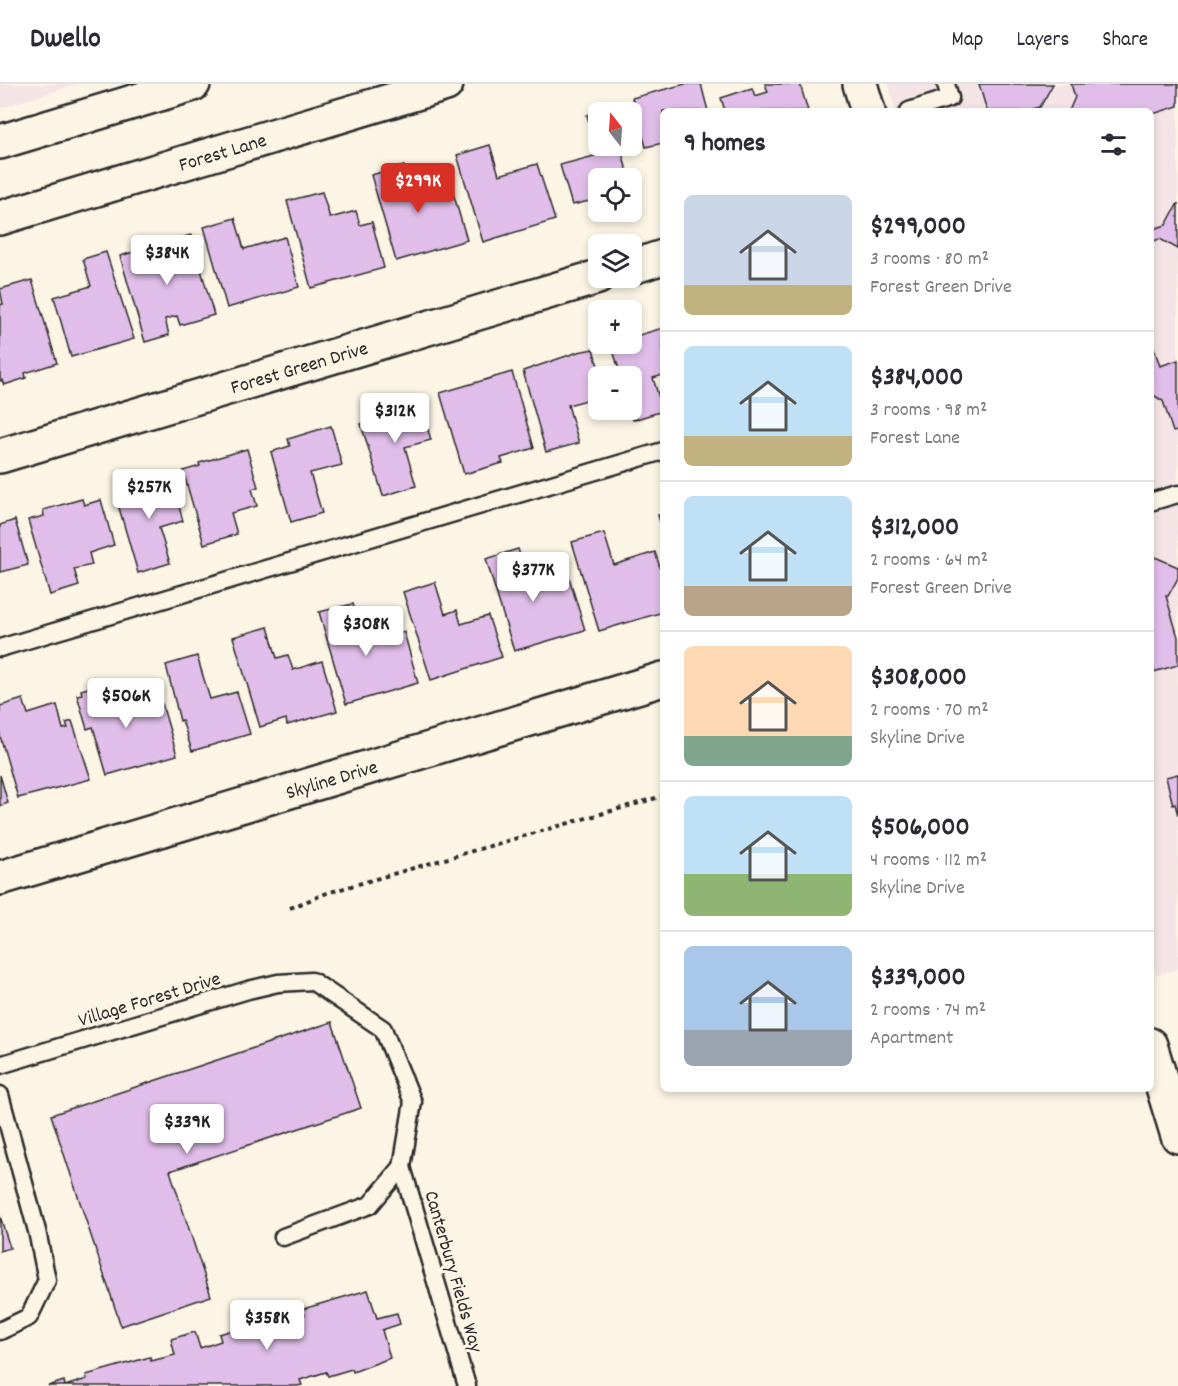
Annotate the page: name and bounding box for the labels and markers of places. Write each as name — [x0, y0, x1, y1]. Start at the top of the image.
pin: $299K — [376, 163, 460, 214]
pin: $384K — [125, 235, 209, 286]
pin: $312K — [353, 393, 437, 444]
pin: $257K — [107, 469, 191, 520]
pin: $377K — [491, 552, 575, 603]
pin: $308K — [324, 606, 408, 657]
pin: $506K — [84, 678, 168, 729]
pin: $339K — [145, 1104, 229, 1155]
pin: $358K — [225, 1300, 309, 1351]

